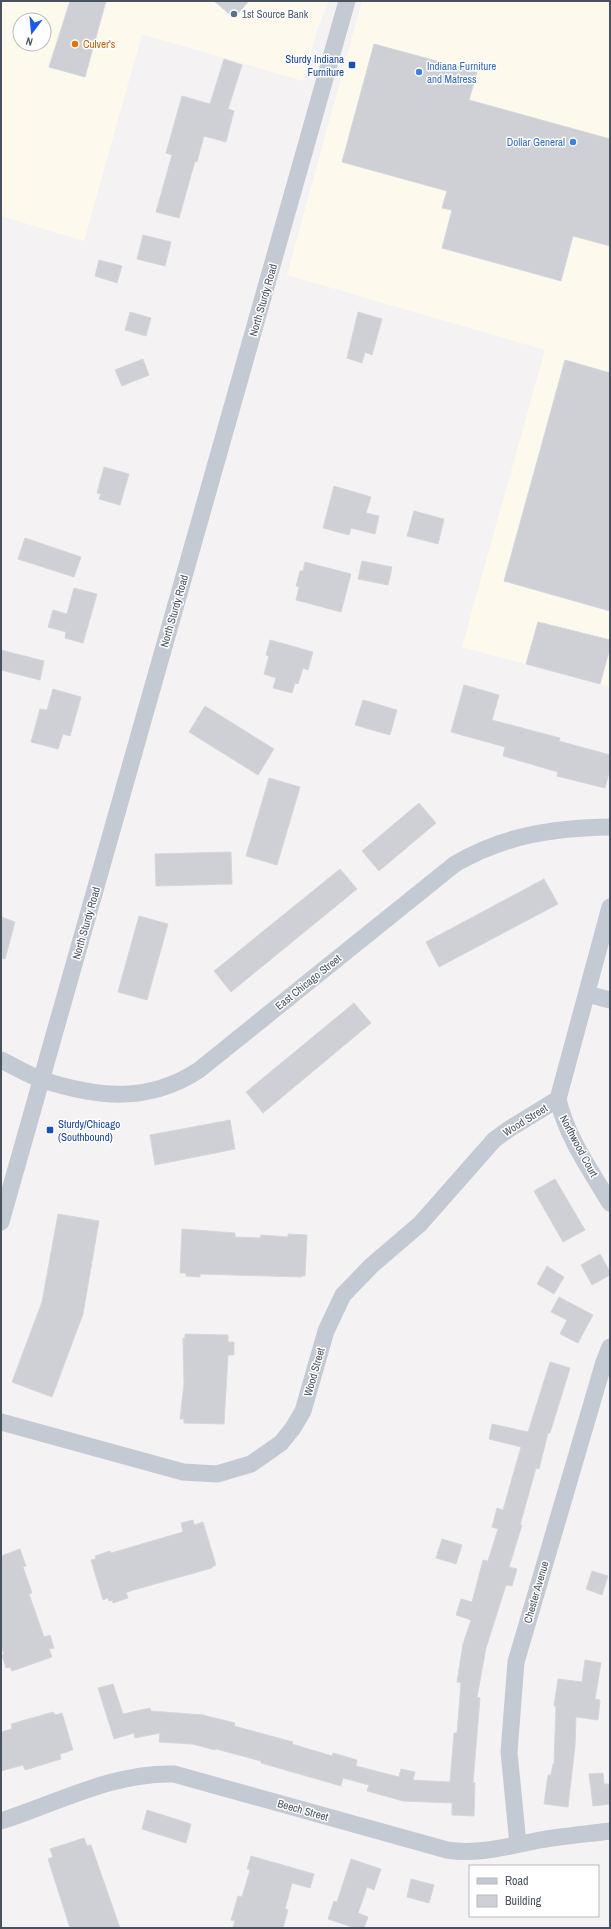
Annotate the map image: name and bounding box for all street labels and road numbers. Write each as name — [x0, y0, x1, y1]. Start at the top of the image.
street label: North Sturdy Road — [246, 262, 280, 338]
street label: North Sturdy Road — [157, 573, 191, 649]
street label: North Sturdy Road — [69, 885, 103, 961]
street label: East Chicago Street — [272, 951, 344, 1013]
street label: Wood Street — [500, 1101, 550, 1139]
street label: Northwood Court — [557, 1113, 601, 1180]
street label: Wood Street — [300, 1346, 328, 1398]
street label: Chester Avenue — [520, 1559, 552, 1625]
street label: Beech Street — [276, 1796, 330, 1824]

